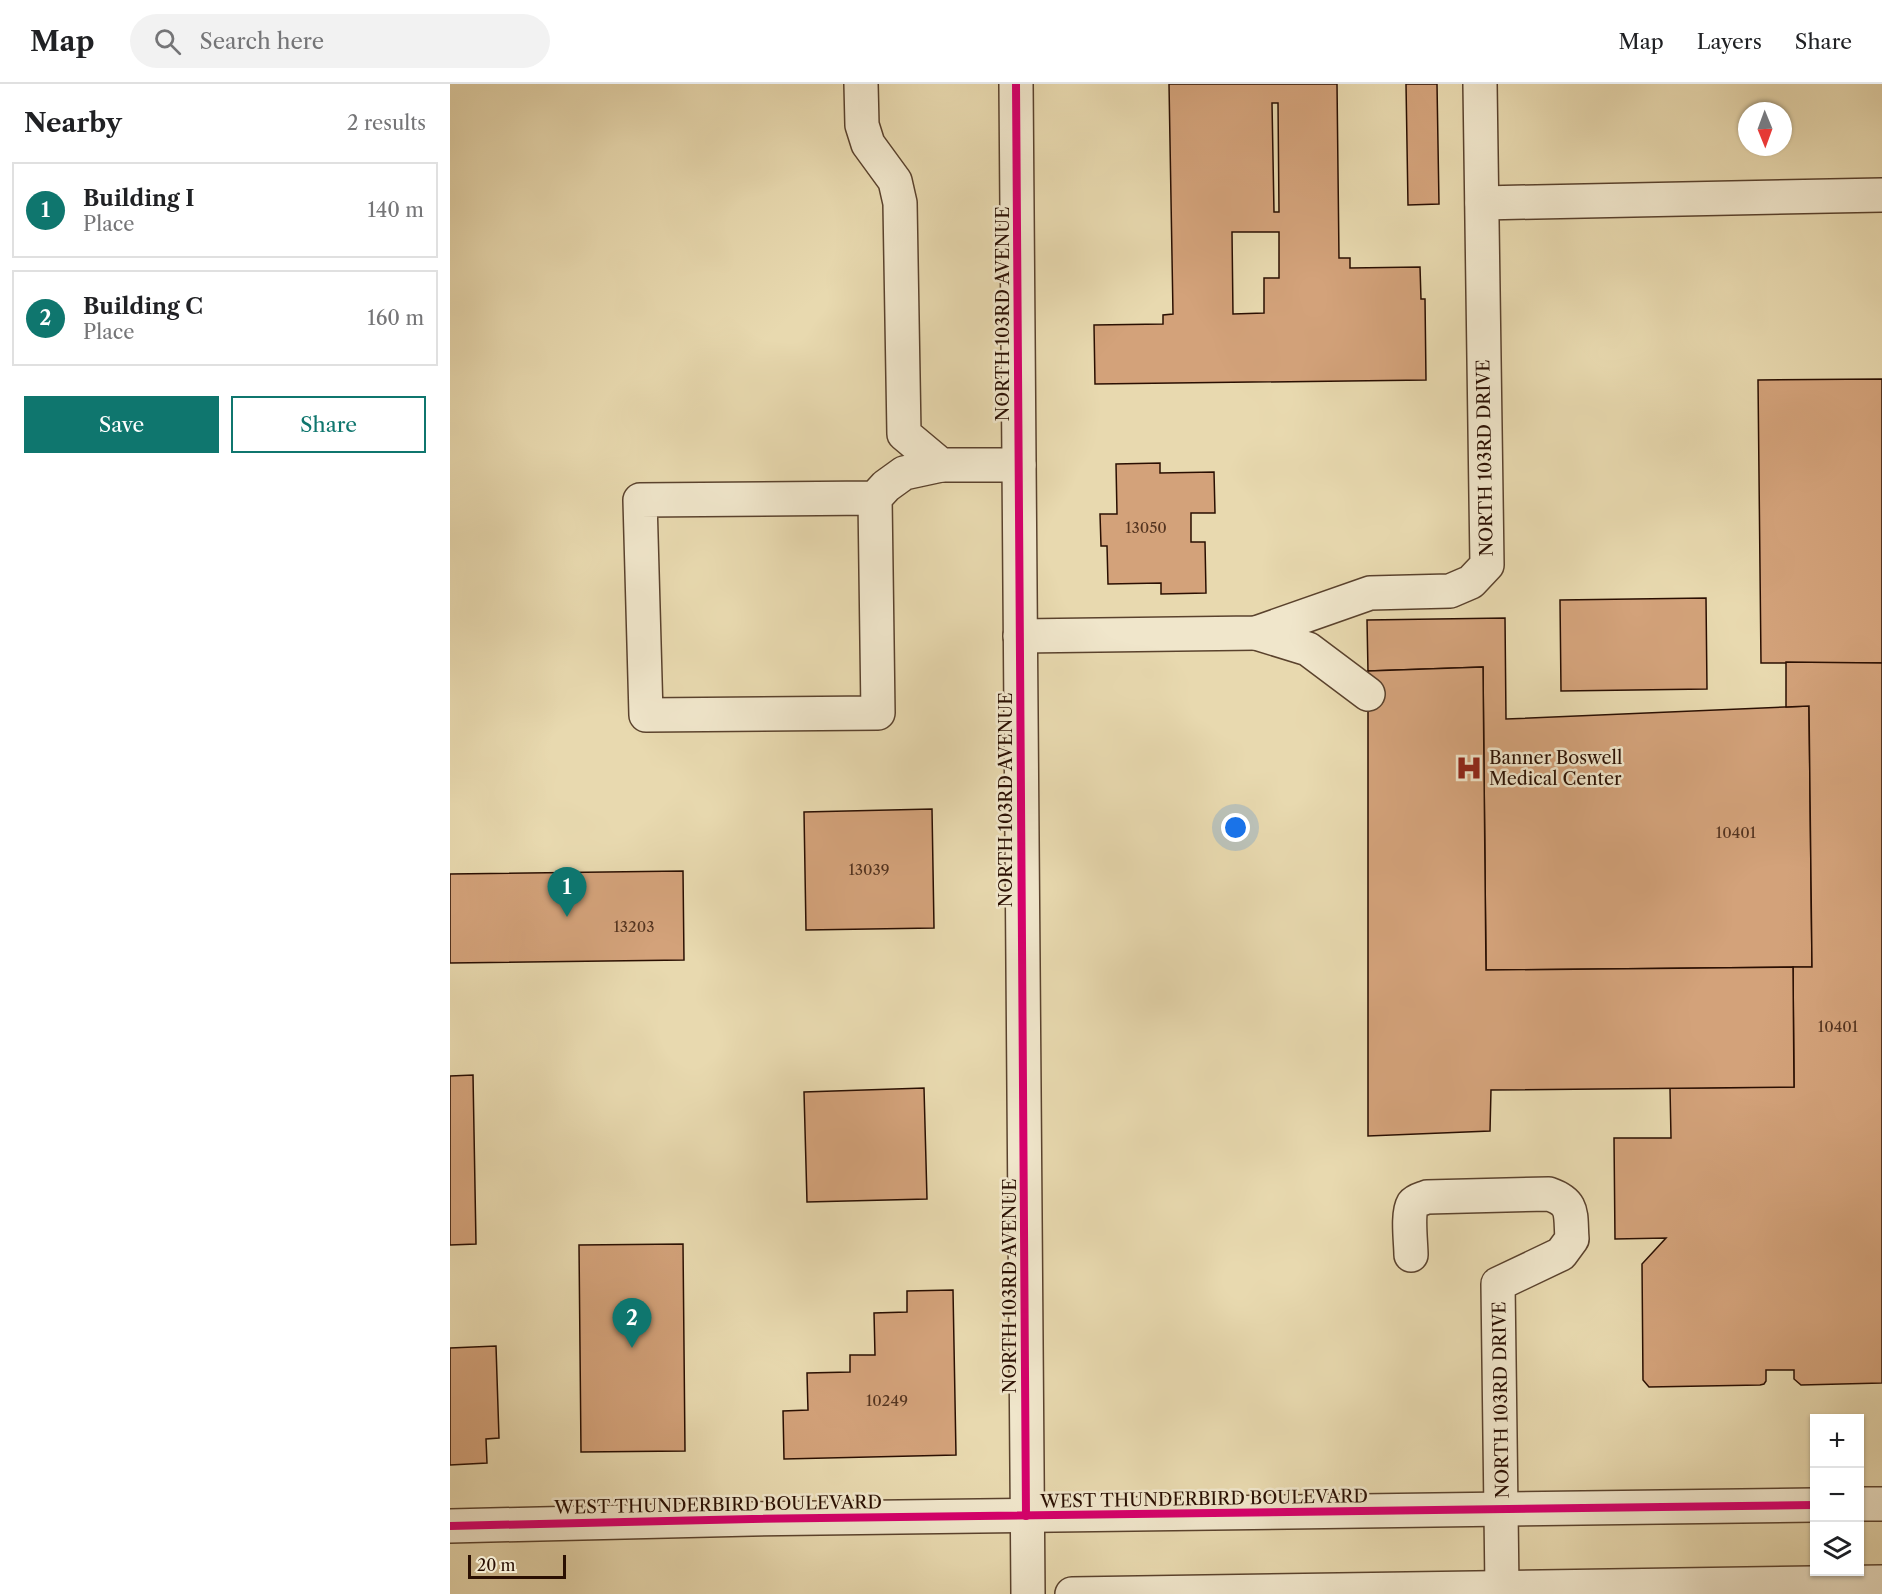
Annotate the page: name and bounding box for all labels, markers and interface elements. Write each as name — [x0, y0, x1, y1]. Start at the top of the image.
search box — [130, 14, 550, 68]
text: Map — [30, 24, 94, 58]
icon: search — [151, 25, 184, 58]
text: Search here — [199, 28, 324, 55]
text: Map — [1619, 29, 1664, 54]
text: Layers — [1697, 29, 1762, 54]
text: Share — [1795, 29, 1852, 54]
north arrow — [1738, 102, 1792, 156]
text: Nearby — [24, 107, 122, 139]
text: 2 results — [347, 111, 426, 135]
text: Building I — [83, 185, 195, 212]
text: 1 — [41, 198, 50, 222]
text: 140 m — [367, 198, 424, 222]
street label: NORTH 103RD AVENUE — [992, 206, 1014, 422]
text: Place — [83, 212, 134, 236]
text: Building C — [83, 293, 203, 320]
text: 2 — [40, 306, 51, 330]
text: 160 m — [367, 306, 424, 330]
text: Place — [83, 320, 134, 344]
street label: NORTH 103RD DRIVE — [1472, 359, 1498, 557]
button: Save — [24, 396, 219, 453]
button: Share — [231, 396, 426, 453]
house number: 13050 — [1125, 518, 1167, 537]
street label: NORTH 103RD AVENUE — [995, 692, 1017, 908]
place label: Banner Boswell Medical Center — [1489, 747, 1622, 790]
hospital icon: Banner Boswell Medical Center — [1454, 753, 1484, 783]
your location — [1221, 813, 1250, 842]
house number: 10401 — [1716, 823, 1757, 842]
house number: 13039 — [848, 860, 890, 879]
pin: 1 — [548, 868, 586, 917]
house number: 13203 — [614, 917, 654, 936]
house number: 10401 — [1818, 1017, 1859, 1036]
street label: NORTH 103RD AVENUE — [999, 1178, 1021, 1394]
pin: 2 — [612, 1298, 651, 1348]
street label: NORTH 103RD DRIVE — [1488, 1301, 1514, 1499]
house number: 10249 — [866, 1391, 908, 1410]
map controls — [1810, 1414, 1864, 1576]
button: + — [1810, 1414, 1864, 1468]
button: − — [1810, 1468, 1864, 1522]
street label: WEST THUNDERBIRD BOULEVARD — [1039, 1485, 1368, 1513]
street label: WEST THUNDERBIRD BOULEVARD — [553, 1491, 882, 1519]
button: layers — [1810, 1522, 1864, 1576]
scale bar — [468, 1552, 566, 1580]
text: 20 m — [477, 1555, 516, 1575]

